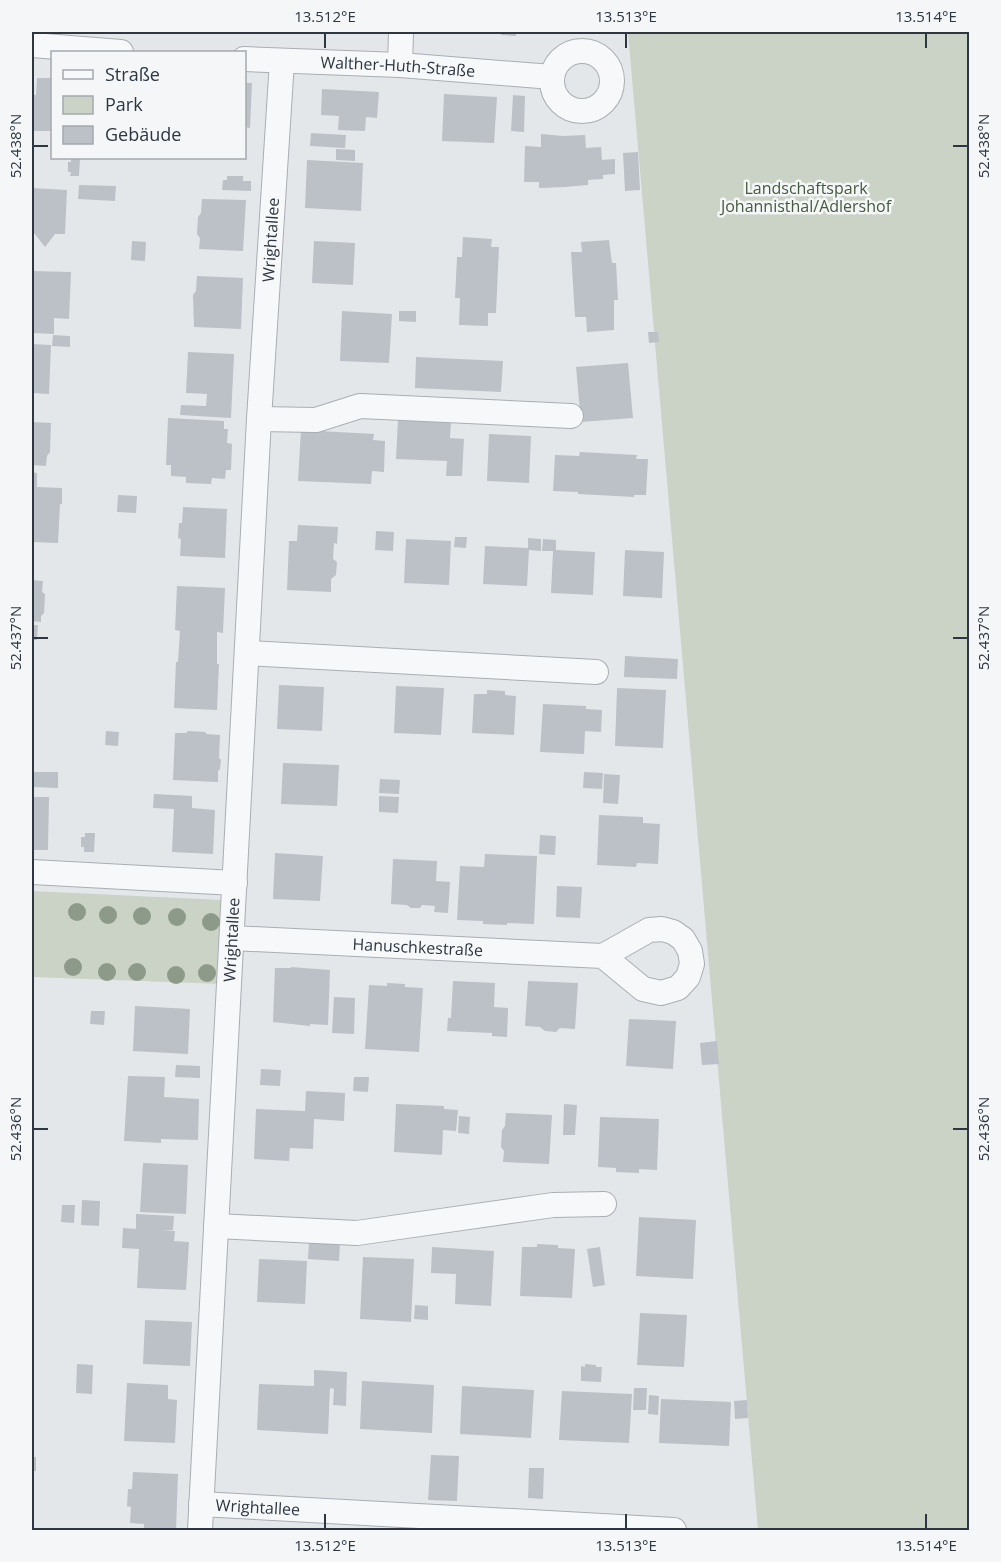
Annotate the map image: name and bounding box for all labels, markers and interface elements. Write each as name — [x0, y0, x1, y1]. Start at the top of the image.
text: 13.512°E — [294, 6, 356, 26]
text: 13.513°E — [595, 6, 657, 26]
text: 13.514°E — [895, 6, 957, 26]
legend — [51, 51, 246, 159]
street label: Walther-Huth-Straße — [320, 51, 476, 82]
text: Straße — [105, 62, 160, 86]
text: Park — [105, 92, 143, 116]
text: 52.438°N — [5, 114, 25, 178]
text: 52.438°N — [973, 114, 993, 178]
text: Gebäude — [105, 122, 181, 146]
park label: Landschaftspark Johannisthal/Adlershof — [719, 177, 893, 217]
street label: Wrightallee — [257, 197, 284, 283]
text: 52.437°N — [5, 606, 25, 670]
text: 52.437°N — [973, 606, 993, 670]
street label: Wrightallee — [218, 897, 245, 983]
street label: Hanuschkestraße — [352, 933, 484, 961]
text: 52.436°N — [5, 1097, 25, 1161]
text: 52.436°N — [973, 1097, 993, 1161]
street label: Wrightallee — [215, 1494, 301, 1520]
text: 13.512°E — [294, 1535, 356, 1555]
text: 13.513°E — [595, 1535, 657, 1555]
text: 13.514°E — [895, 1535, 957, 1555]

